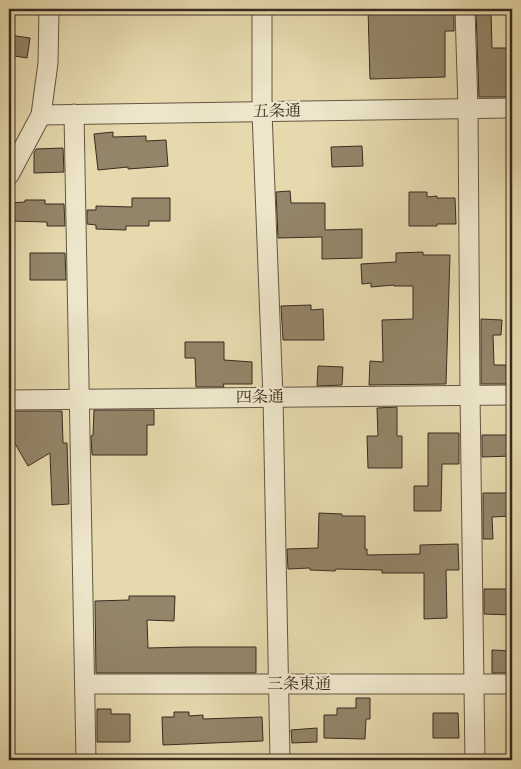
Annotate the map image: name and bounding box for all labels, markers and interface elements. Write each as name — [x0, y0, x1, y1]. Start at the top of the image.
street label: 五条通 — [253, 101, 301, 121]
street label: 四条通 — [236, 387, 284, 407]
street label: 三条東通 — [267, 674, 331, 694]

